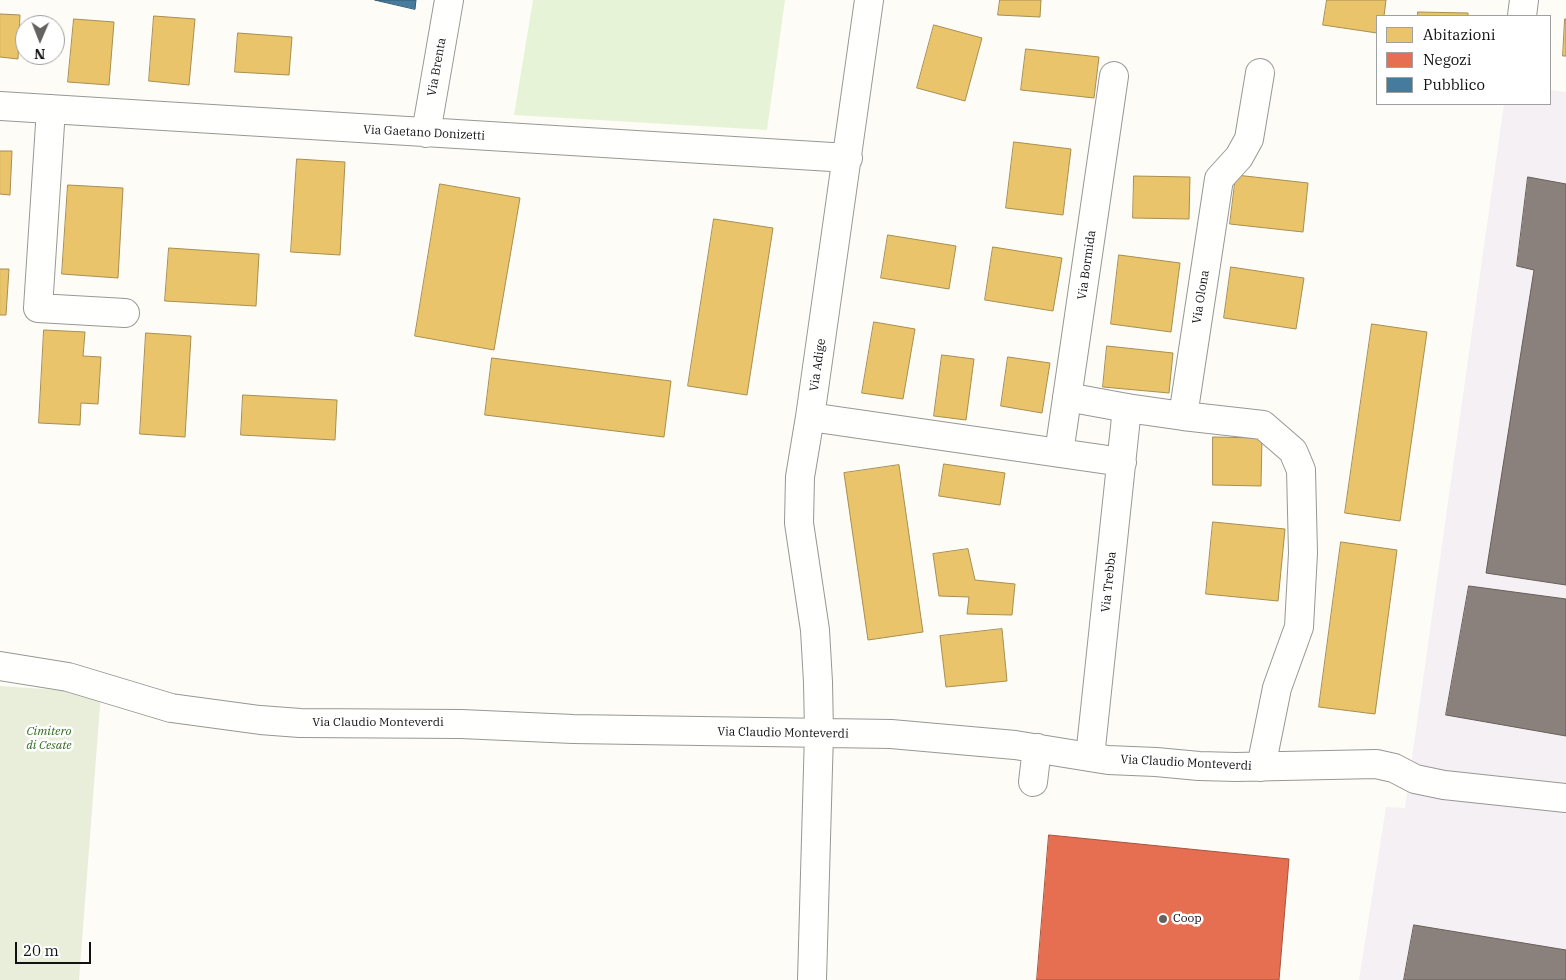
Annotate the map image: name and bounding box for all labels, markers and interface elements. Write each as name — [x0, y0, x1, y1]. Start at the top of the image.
north arrow — [15, 15, 65, 65]
legend — [1376, 15, 1551, 105]
text: Abitazioni — [1423, 25, 1496, 44]
street label: Via Brenta — [425, 37, 449, 97]
text: N — [34, 45, 45, 63]
text: Negozi — [1423, 50, 1471, 69]
text: Pubblico — [1423, 75, 1485, 94]
street label: Via Gaetano Donizetti — [363, 123, 485, 143]
street label: Via Bormida — [1075, 229, 1099, 301]
street label: Via Olona — [1190, 269, 1212, 325]
street label: Via Adige — [807, 338, 829, 392]
street label: Via Trebba — [1099, 551, 1119, 613]
street label: Via Claudio Monteverdi — [312, 716, 444, 730]
park label: Cimitero di Cesate — [26, 725, 72, 753]
street label: Via Claudio Monteverdi — [717, 725, 849, 741]
street label: Via Claudio Monteverdi — [1120, 752, 1252, 774]
place label: Coop — [1173, 912, 1202, 926]
marker: Coop — [1157, 913, 1169, 925]
scale bar — [18, 932, 94, 964]
text: 20 m — [23, 941, 59, 960]

